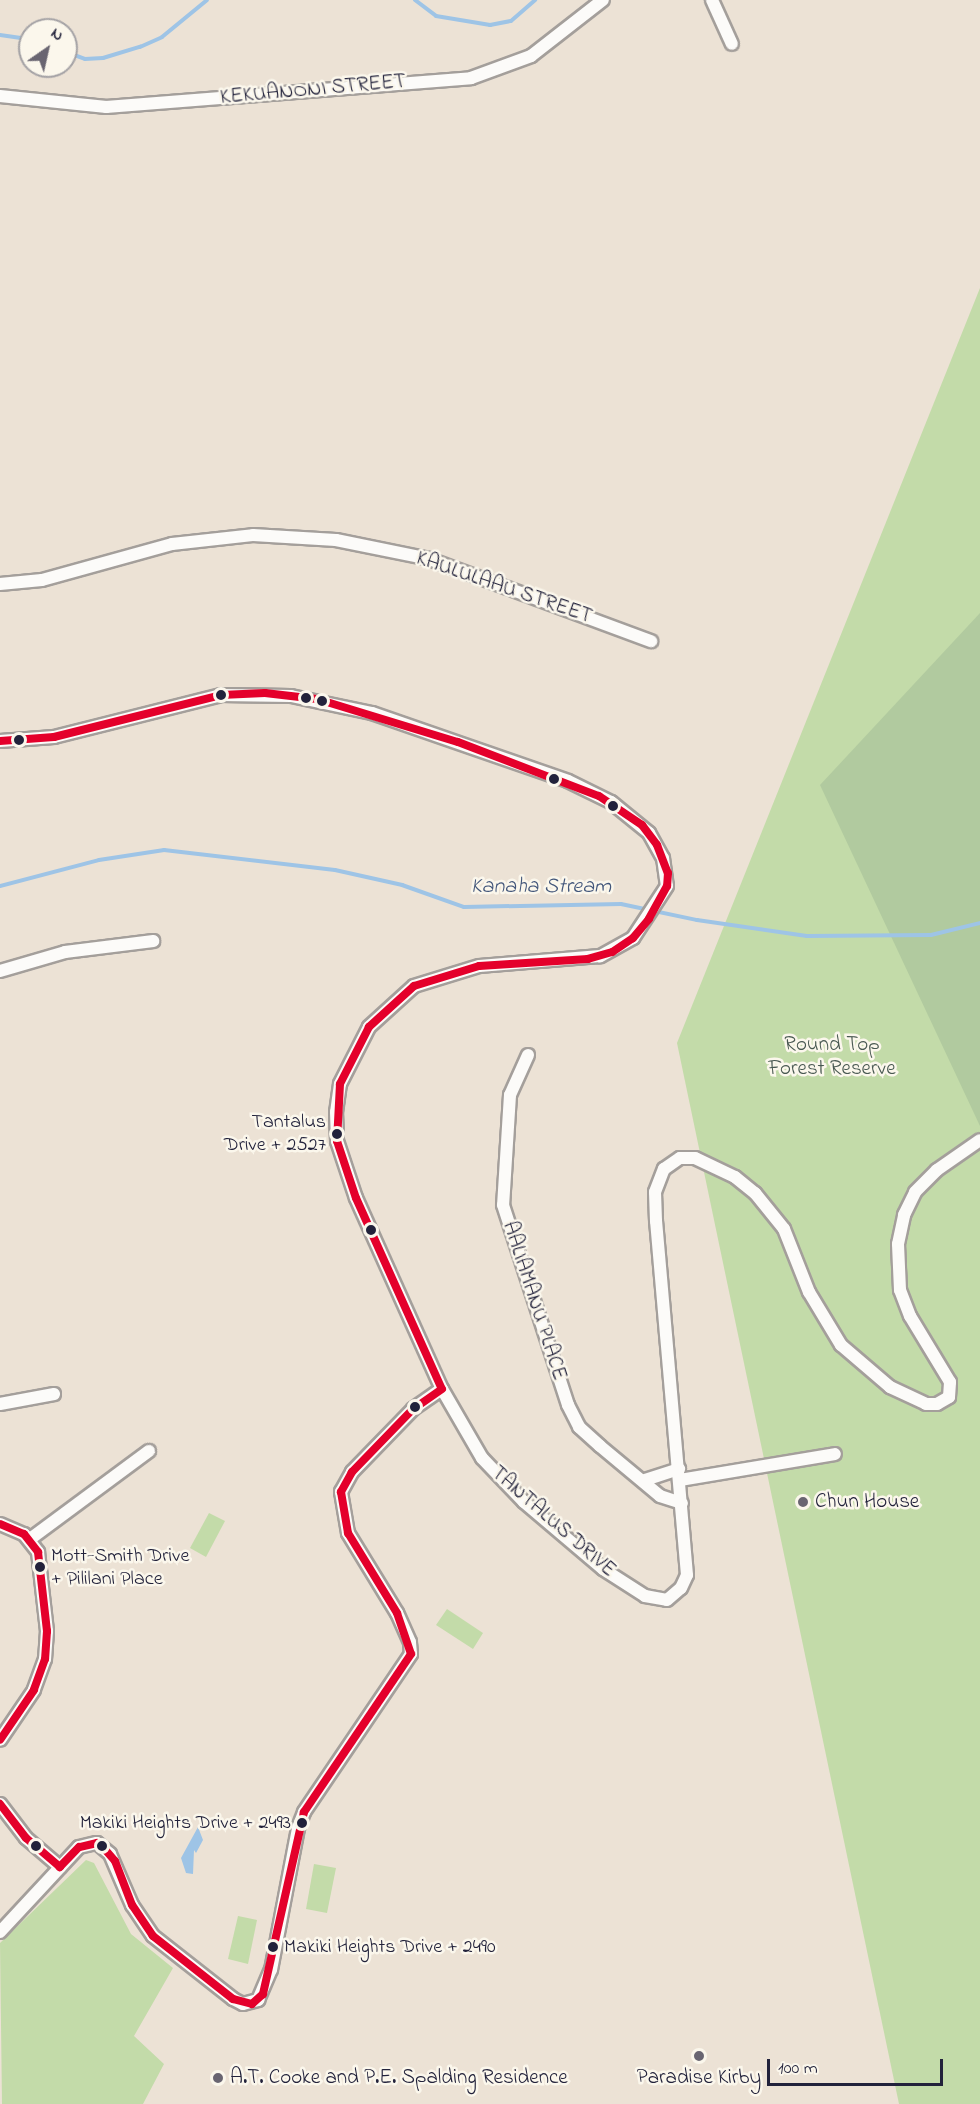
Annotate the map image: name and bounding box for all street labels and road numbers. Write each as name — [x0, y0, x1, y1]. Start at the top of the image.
street label: KEKUANONI STREET — [219, 69, 407, 111]
street label: KAULULAAU STREET — [413, 546, 595, 630]
street label: AALIAMANU PLACE — [496, 1218, 572, 1384]
street label: TANTALUS DRIVE — [485, 1461, 621, 1583]

